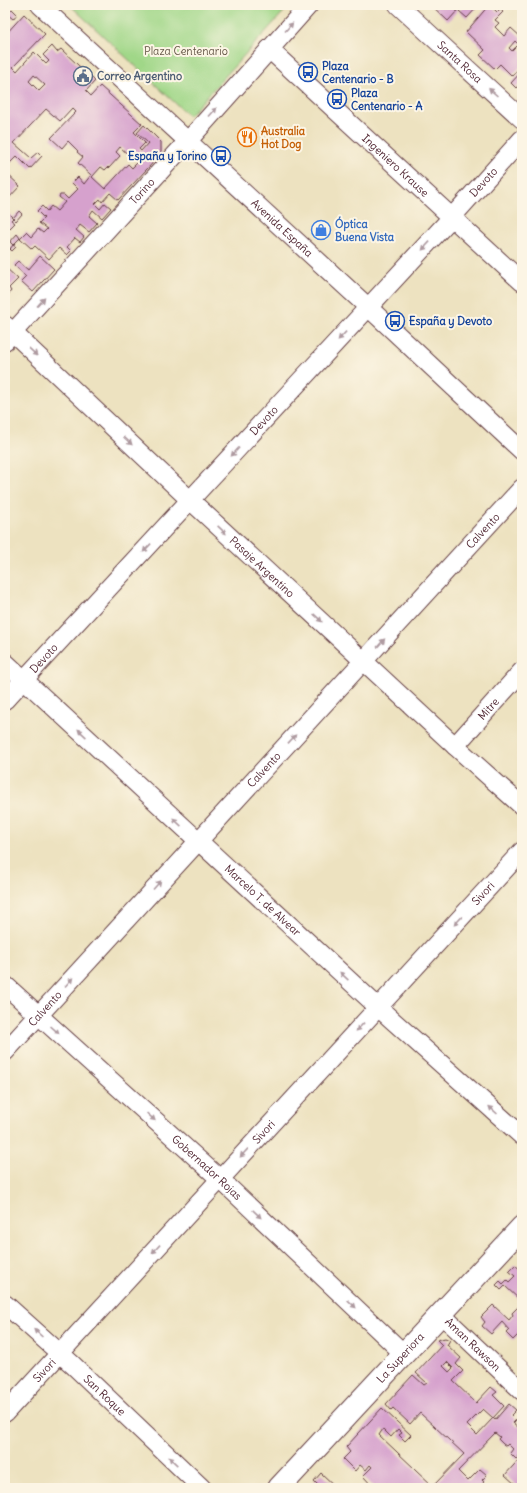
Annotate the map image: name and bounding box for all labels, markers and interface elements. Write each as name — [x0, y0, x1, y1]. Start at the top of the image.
one-way arrow — [284, 22, 294, 32]
street label: Santa Rosa — [435, 38, 485, 86]
park label: Plaza Centenario — [144, 44, 228, 58]
place label: Plaza Centenario - B — [322, 59, 394, 86]
bus stop icon: Plaza Centenario - B — [297, 61, 319, 83]
public building icon: Correo Argentino — [72, 65, 94, 87]
place label: Correo Argentino — [97, 69, 182, 84]
place label: Plaza Centenario - A — [351, 86, 422, 113]
bus stop icon: Plaza Centenario - A — [326, 88, 348, 110]
one-way arrow — [488, 88, 498, 97]
one-way arrow — [208, 108, 217, 117]
place label: Australia Hot Dog — [261, 124, 306, 152]
restaurant icon: Australia Hot Dog — [236, 126, 258, 148]
street label: Ingeniero Krause — [359, 131, 432, 200]
bus stop icon: España y Torino — [210, 145, 232, 167]
place label: España y Torino — [128, 149, 207, 164]
street label: Devoto — [466, 164, 500, 200]
street label: Torino — [126, 175, 158, 207]
street label: Avenida España — [248, 196, 316, 260]
place label: Óptica Buena Vista — [335, 216, 395, 244]
shop icon: Óptica Buena Vista — [310, 219, 332, 241]
one-way arrow — [421, 241, 431, 251]
one-way arrow — [36, 297, 45, 306]
bus stop icon: España y Devoto — [384, 310, 406, 332]
place label: España y Devoto — [409, 314, 492, 329]
one-way arrow — [338, 331, 347, 341]
one-way arrow — [28, 347, 38, 356]
street label: Devoto — [247, 403, 281, 438]
one-way arrow — [123, 436, 133, 446]
one-way arrow — [230, 447, 240, 457]
street label: Calvento — [463, 510, 503, 552]
one-way arrow — [218, 525, 227, 534]
street label: Pasaje Argentino — [227, 533, 297, 600]
one-way arrow — [142, 542, 151, 553]
one-way arrow — [313, 613, 323, 623]
one-way arrow — [376, 638, 385, 648]
street label: Devoto — [27, 641, 61, 676]
street label: Mitre — [475, 695, 502, 723]
one-way arrow — [76, 729, 87, 738]
one-way arrow — [288, 733, 297, 744]
street label: Calvento — [244, 749, 284, 790]
one-way arrow — [172, 817, 182, 826]
street label: Marcelo T. de Alvear — [222, 862, 304, 939]
street label: Sivori — [469, 879, 497, 908]
one-way arrow — [152, 880, 161, 891]
one-way arrow — [453, 915, 462, 926]
one-way arrow — [339, 972, 350, 981]
one-way arrow — [65, 977, 74, 987]
street label: Calvento — [25, 988, 65, 1029]
one-way arrow — [356, 1021, 365, 1032]
one-way arrow — [50, 1025, 59, 1034]
one-way arrow — [488, 1106, 498, 1115]
one-way arrow — [147, 1112, 156, 1121]
street label: Sivori — [249, 1117, 278, 1147]
street label: Gobernador Rojas — [169, 1132, 245, 1203]
one-way arrow — [239, 1148, 249, 1158]
one-way arrow — [253, 1209, 262, 1218]
one-way arrow — [151, 1244, 161, 1254]
one-way arrow — [347, 1299, 356, 1308]
street label: Aman Rawson — [442, 1315, 504, 1374]
one-way arrow — [33, 1329, 43, 1338]
street label: La Superiora — [374, 1330, 427, 1386]
street label: Sivori — [30, 1356, 59, 1385]
street label: San Roque — [81, 1372, 129, 1418]
one-way arrow — [168, 1456, 178, 1466]

